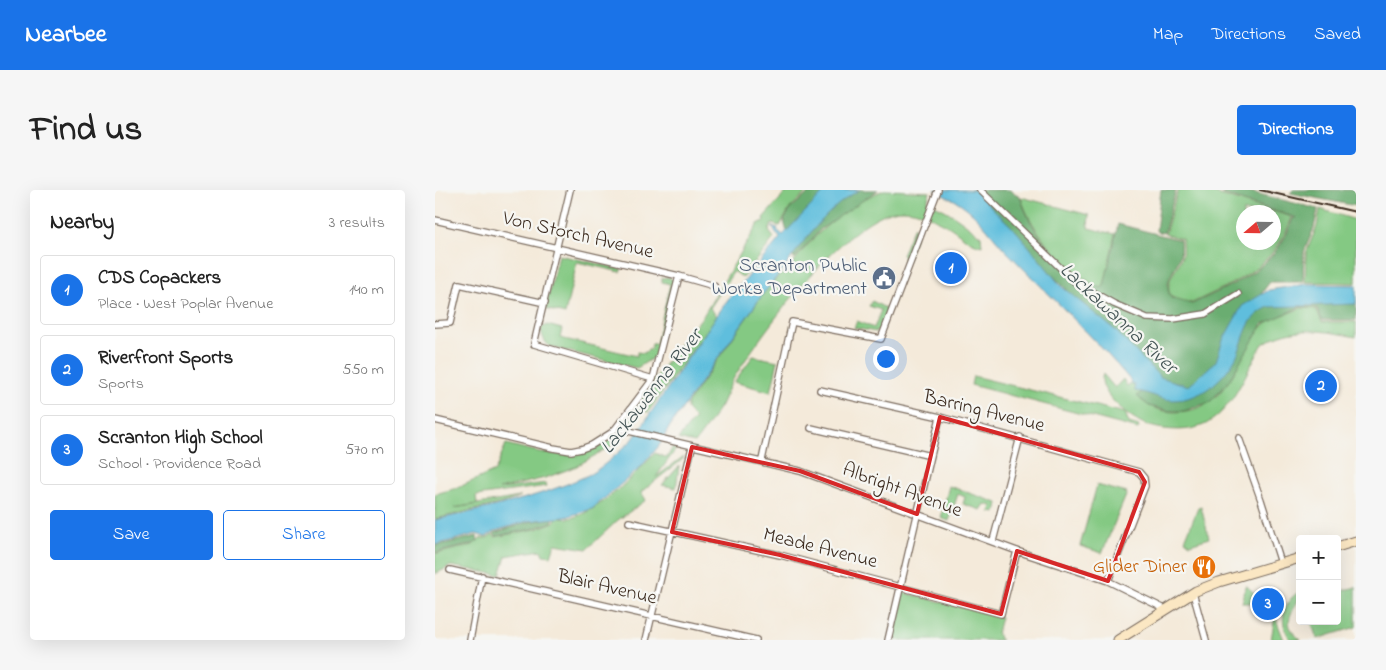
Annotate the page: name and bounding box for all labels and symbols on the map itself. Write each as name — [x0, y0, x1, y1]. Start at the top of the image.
street label: Von Storch Avenue — [499, 204, 656, 267]
north arrow — [1236, 205, 1281, 250]
pin: 1 — [935, 249, 967, 287]
place label: Scranton Public Works Department — [712, 252, 867, 304]
water label: Lackawanna River — [1052, 256, 1185, 383]
public building icon: Scranton Public Works Department — [871, 265, 897, 291]
water label: Lackawanna River — [594, 321, 712, 461]
your location — [873, 346, 899, 372]
pin: 2 — [1305, 367, 1337, 405]
street label: Barring Avenue — [919, 383, 1048, 442]
street label: Albright Avenue — [838, 456, 966, 527]
street label: Meade Avenue — [760, 521, 880, 577]
place label: Glider Diner — [1093, 553, 1188, 582]
restaurant icon: Glider Diner — [1191, 554, 1217, 580]
street label: Blair Avenue — [554, 562, 660, 613]
pin: 3 — [1252, 585, 1284, 623]

